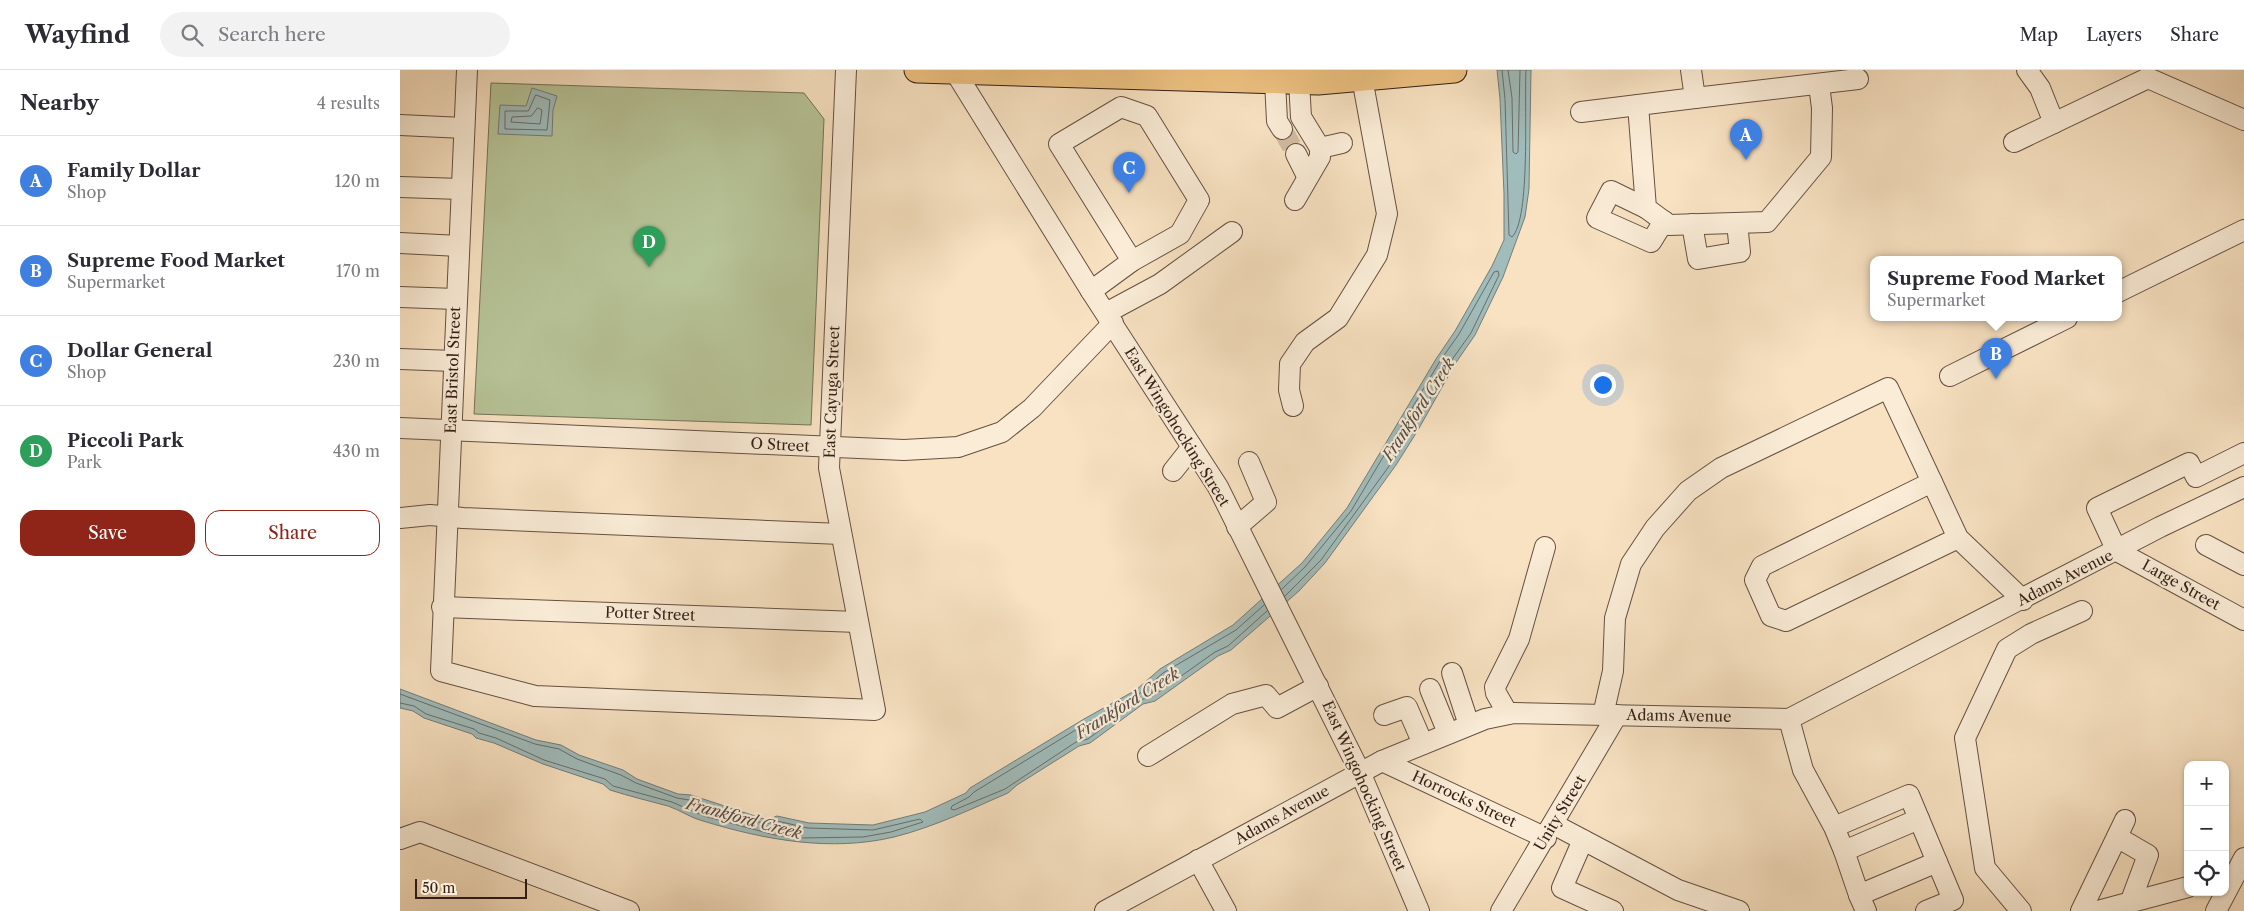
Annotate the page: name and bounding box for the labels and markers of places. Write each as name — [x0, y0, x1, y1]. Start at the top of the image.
pin: A — [1730, 119, 1762, 160]
pin: C — [1113, 152, 1145, 193]
pin: D — [633, 226, 665, 267]
pin: B — [1980, 338, 2012, 379]

